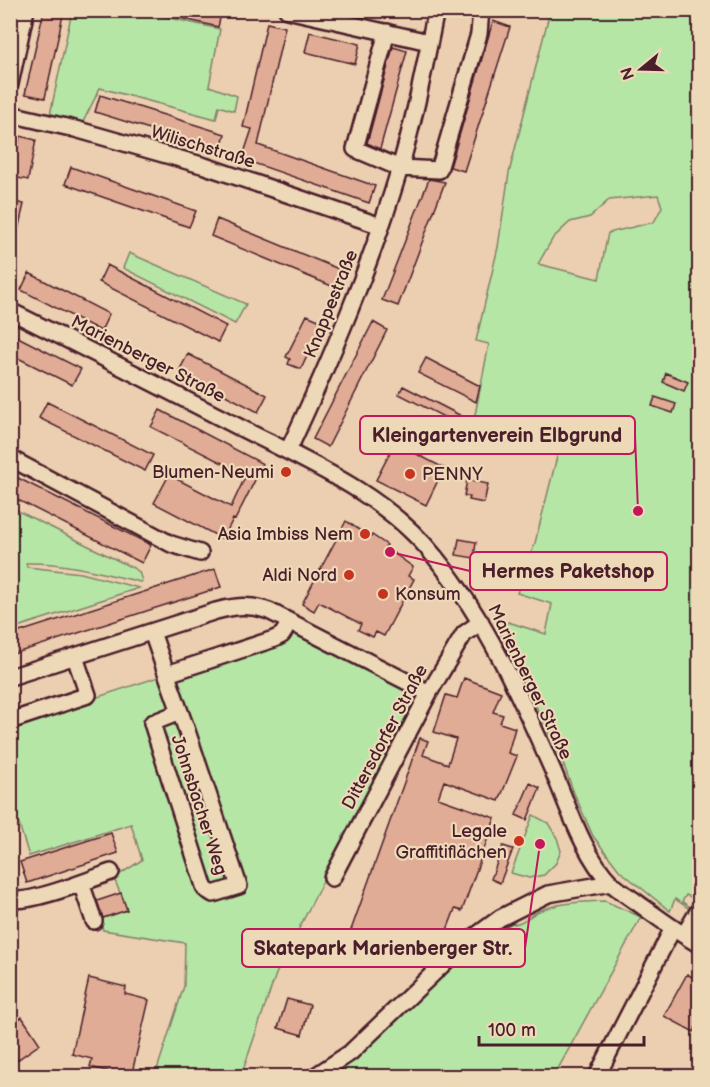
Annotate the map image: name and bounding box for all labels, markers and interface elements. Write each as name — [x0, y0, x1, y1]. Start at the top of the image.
north arrow — [611, 39, 671, 99]
text: N — [617, 65, 639, 82]
street label: Wilischstraße — [148, 121, 258, 173]
street label: Knappestraße — [300, 246, 362, 361]
street label: Marienberger Straße — [68, 311, 229, 407]
callout: Kleingartenverein Elbgrund — [360, 416, 635, 454]
text: Kleingartenverein Elbgrund — [372, 424, 622, 448]
place label: Blumen-Neumi — [152, 462, 274, 483]
place label: PENNY — [422, 464, 483, 485]
marker: Blumen-Neumi — [279, 465, 293, 479]
marker: PENNY — [403, 467, 417, 481]
place label: Asia Imbiss Nem — [218, 524, 353, 545]
marker: Asia Imbiss Nem — [358, 527, 372, 541]
callout: Hermes Paketshop — [470, 552, 667, 590]
text: Hermes Paketshop — [481, 560, 655, 584]
place label: Aldi Nord — [263, 565, 337, 586]
marker: Aldi Nord — [342, 568, 356, 582]
place label: Konsum — [395, 584, 461, 605]
marker: Konsum — [376, 587, 390, 601]
street label: Marienberger Straße — [483, 601, 577, 763]
street label: Dittersdorfer Straße — [338, 661, 432, 813]
street label: Johnsbacher Weg — [166, 732, 232, 878]
place label: Legale Graffitiflächen — [396, 821, 507, 863]
marker: Legale Graffitiflächen — [512, 834, 526, 848]
callout: Skatepark Marienberger Str. — [242, 929, 525, 967]
text: Skatepark Marienberger Str. — [254, 937, 512, 961]
scale bar — [479, 1009, 644, 1047]
text: 100 m — [488, 1020, 536, 1041]

